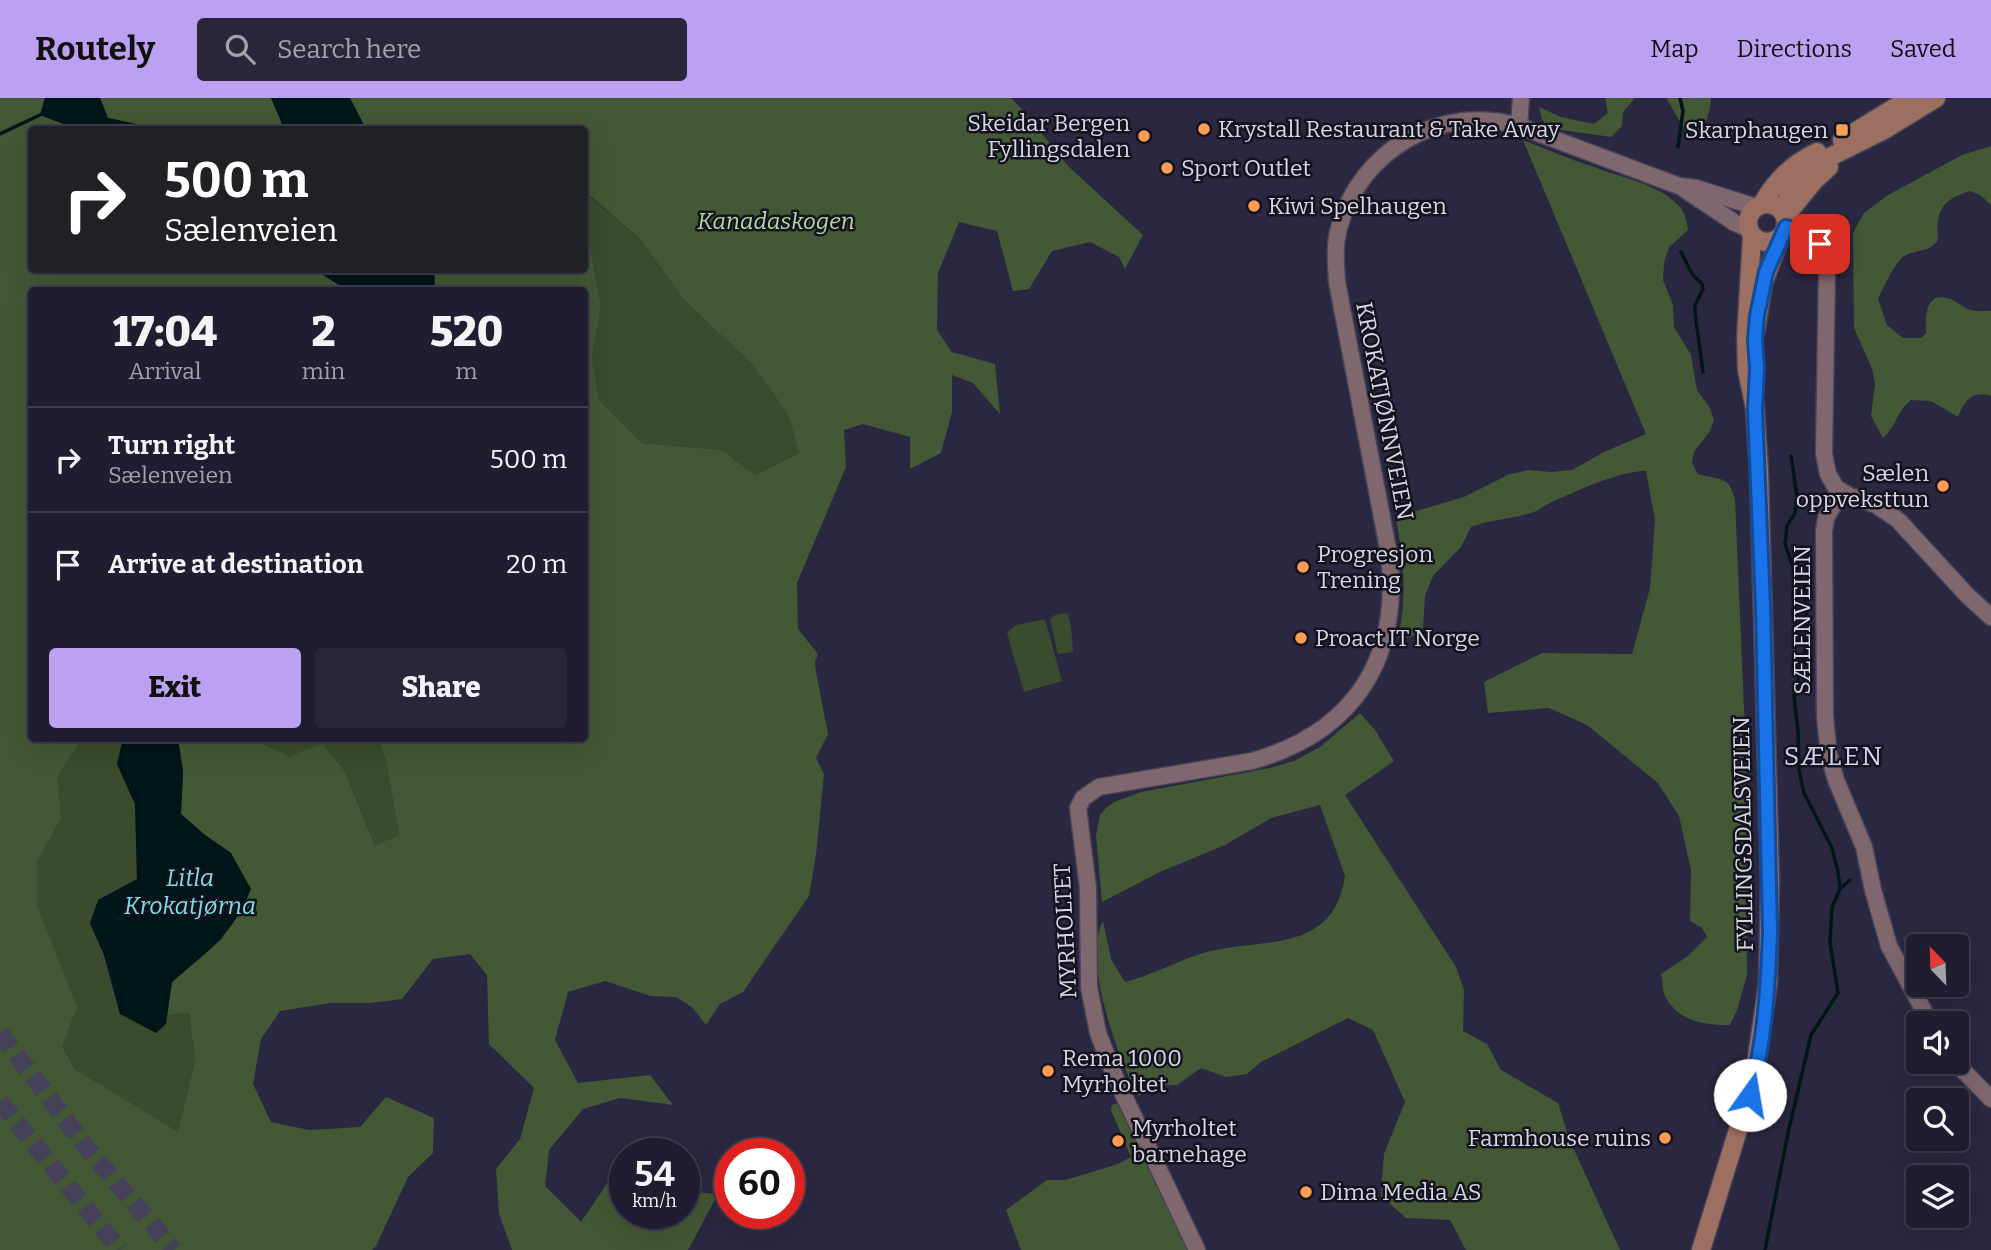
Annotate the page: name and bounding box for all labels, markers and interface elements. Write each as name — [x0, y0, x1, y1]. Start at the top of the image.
search box — [197, 18, 687, 81]
text: Routely — [35, 29, 155, 69]
icon: search — [221, 30, 259, 68]
text: Search here — [277, 34, 421, 65]
text: Map — [1650, 35, 1699, 63]
text: Directions — [1737, 35, 1852, 63]
text: Saved — [1890, 35, 1956, 63]
place label: Skeidar Bergen Fyllingsdalen — [967, 109, 1130, 163]
place label: Krystall Restaurant & Take Away — [1218, 115, 1561, 143]
place label: Skarphaugen — [1685, 116, 1828, 144]
marker: Krystall Restaurant & Take Away — [1196, 121, 1212, 137]
marker: Skarphaugen — [1834, 122, 1850, 138]
marker: Skeidar Bergen Fyllingsdalen — [1136, 128, 1152, 144]
text: 500 m — [164, 151, 309, 210]
icon: right — [49, 154, 140, 245]
place label: Sport Outlet — [1181, 154, 1311, 182]
marker: Sport Outlet — [1159, 160, 1175, 176]
place label: Kiwi Spelhaugen — [1268, 192, 1447, 220]
marker: Kiwi Spelhaugen — [1246, 198, 1262, 214]
park label: Kanadaskogen — [697, 207, 855, 235]
text: Sælenveien — [164, 211, 337, 249]
pin — [1790, 214, 1850, 274]
icon: arrive — [1801, 225, 1839, 263]
street label: KROKATJØNNVEIEN — [1350, 299, 1420, 523]
text: 17:04 — [113, 307, 217, 357]
text: 2 — [311, 307, 336, 357]
text: 520 — [430, 307, 503, 357]
text: Arrival — [128, 357, 201, 385]
text: min — [302, 357, 345, 385]
text: m — [456, 357, 478, 385]
text: Turn right — [108, 430, 235, 461]
icon: right — [49, 441, 87, 479]
text: 500 m — [490, 444, 567, 475]
place label: Sælen oppveksttun — [1796, 459, 1929, 513]
text: Sælenveien — [108, 461, 233, 489]
marker: Sælen oppveksttun — [1935, 478, 1951, 494]
place label: Progresjon Trening — [1317, 540, 1434, 594]
street label: SÆLENVEIEN — [1788, 545, 1816, 695]
icon: arrive — [49, 546, 87, 584]
text: Arrive at destination — [108, 549, 363, 580]
text: 20 m — [506, 549, 567, 580]
marker: Progresjon Trening — [1295, 559, 1311, 575]
place label: Proact IT Norge — [1315, 624, 1480, 652]
marker: Proact IT Norge — [1293, 630, 1309, 646]
button: Exit — [49, 648, 301, 728]
button: Share — [315, 648, 567, 728]
street label: FYLLINGSDALSVEIEN — [1727, 716, 1759, 952]
district label: SÆLEN — [1784, 741, 1884, 772]
street label: MYRHOLTET — [1047, 863, 1083, 999]
water label: Litla Krokatjørna — [124, 864, 256, 920]
north arrow — [1906, 934, 1969, 998]
map controls — [1906, 934, 1969, 1228]
button: sound — [1906, 1011, 1969, 1074]
place label: Rema 1000 Myrholtet — [1062, 1044, 1182, 1098]
position arrow — [1713, 1058, 1787, 1132]
marker: Rema 1000 Myrholtet — [1040, 1063, 1056, 1079]
button: search — [1906, 1088, 1969, 1151]
place label: Myrholtet barnehage — [1132, 1114, 1247, 1168]
place label: Farmhouse ruins — [1468, 1124, 1651, 1152]
marker: Farmhouse ruins — [1657, 1130, 1673, 1146]
marker: Myrholtet barnehage — [1110, 1133, 1126, 1149]
speed limit sign: 60 — [714, 1138, 805, 1229]
text: 54 — [634, 1153, 675, 1195]
button: layers — [1906, 1165, 1969, 1228]
place label: Dima Media AS — [1320, 1178, 1482, 1206]
marker: Dima Media AS — [1298, 1184, 1314, 1200]
text: km/h — [632, 1190, 677, 1212]

